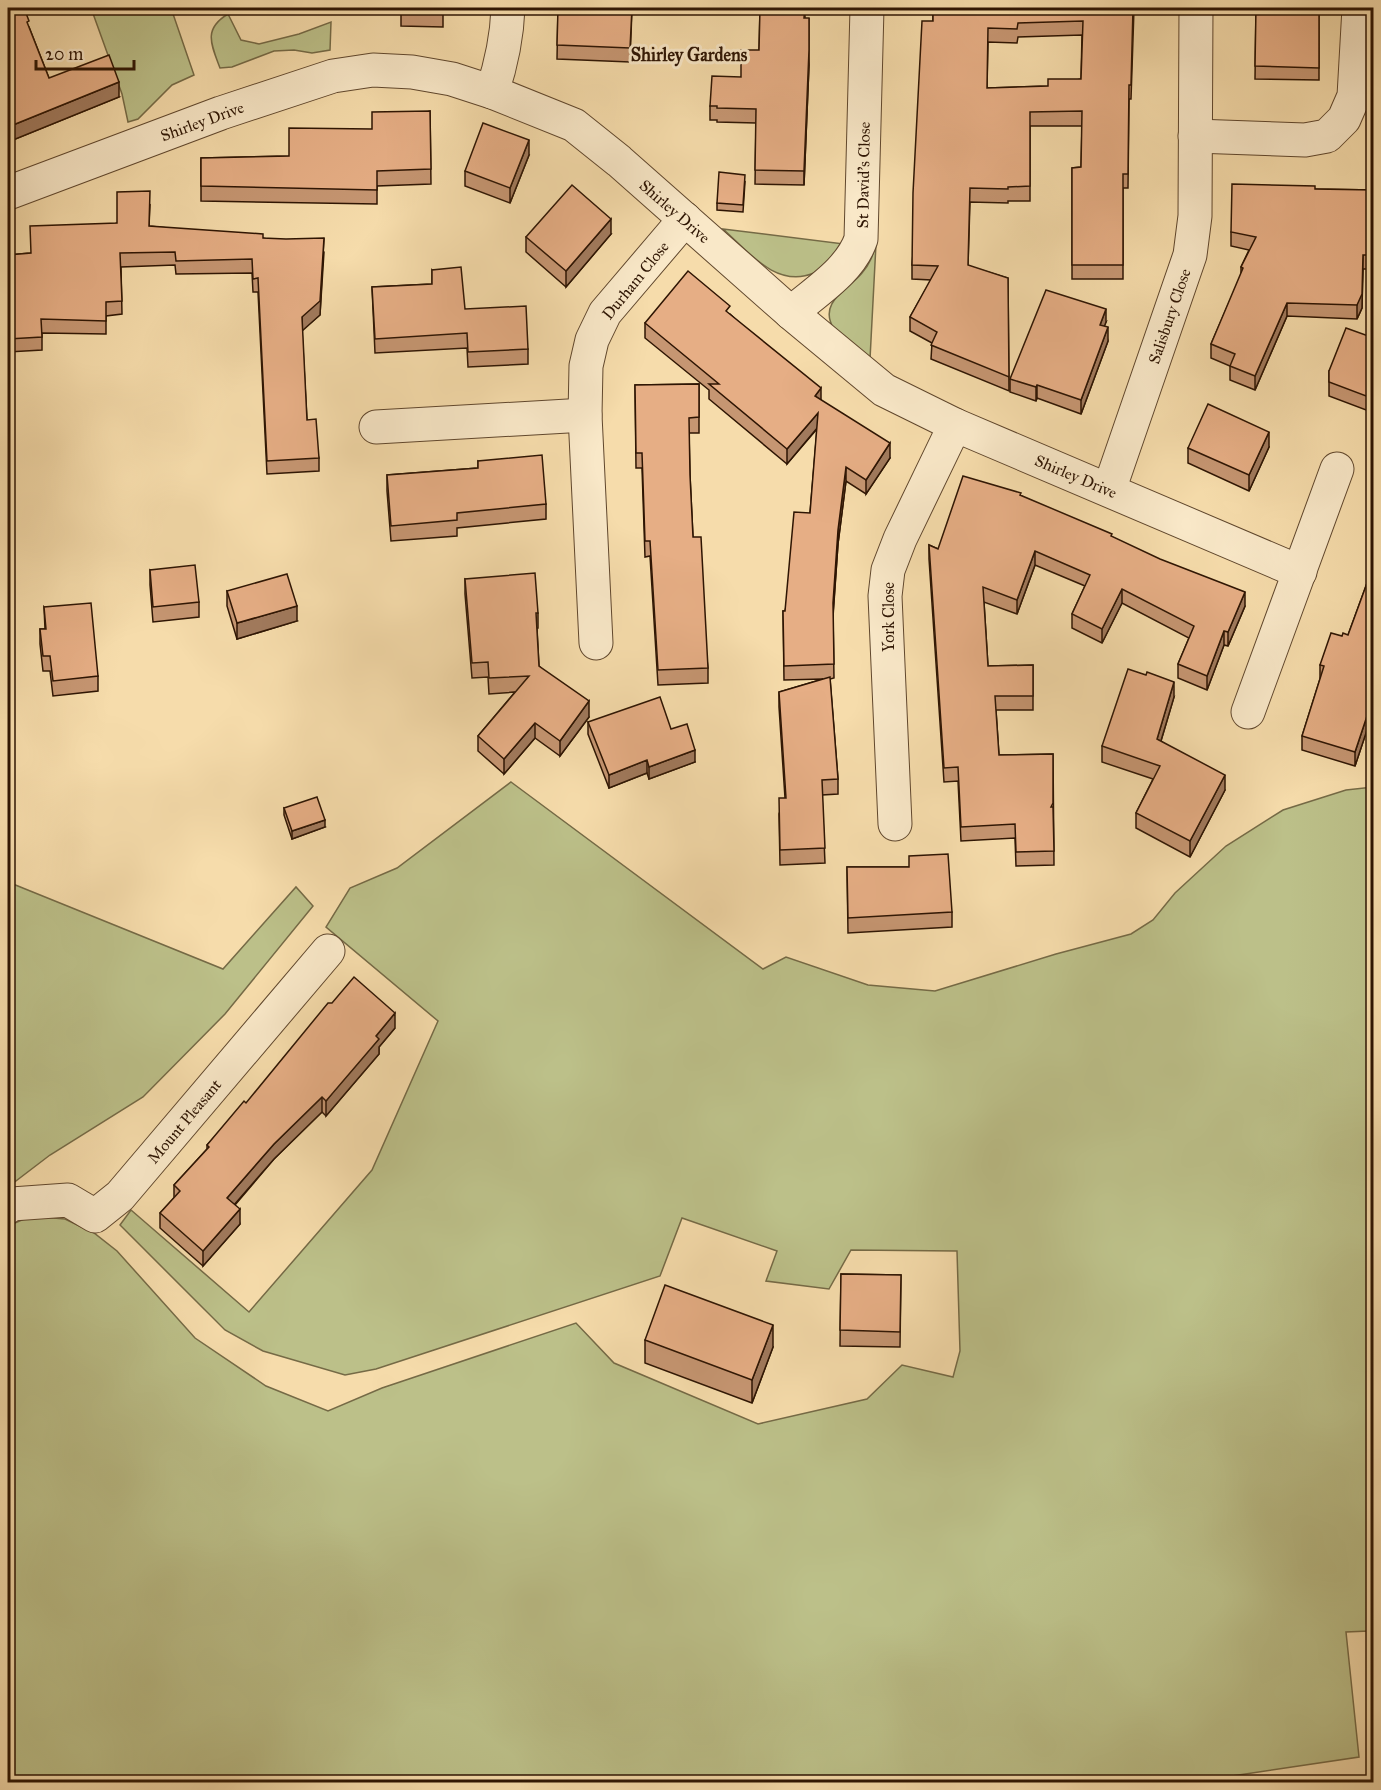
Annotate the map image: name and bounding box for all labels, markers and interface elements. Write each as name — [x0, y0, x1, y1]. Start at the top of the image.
scale bar — [36, 33, 134, 71]
text: 20 m — [45, 43, 83, 65]
district label: Shirley Gardens — [631, 44, 748, 67]
street label: Shirley Drive — [158, 98, 247, 145]
street label: St David's Close — [853, 121, 874, 228]
street label: Shirley Drive — [636, 176, 714, 247]
street label: Durham Close — [598, 237, 673, 323]
street label: Salisbury Close — [1144, 266, 1195, 366]
street label: Shirley Drive — [1032, 451, 1120, 502]
street label: York Close — [879, 582, 898, 652]
street label: Mount Pleasant — [144, 1075, 225, 1167]

